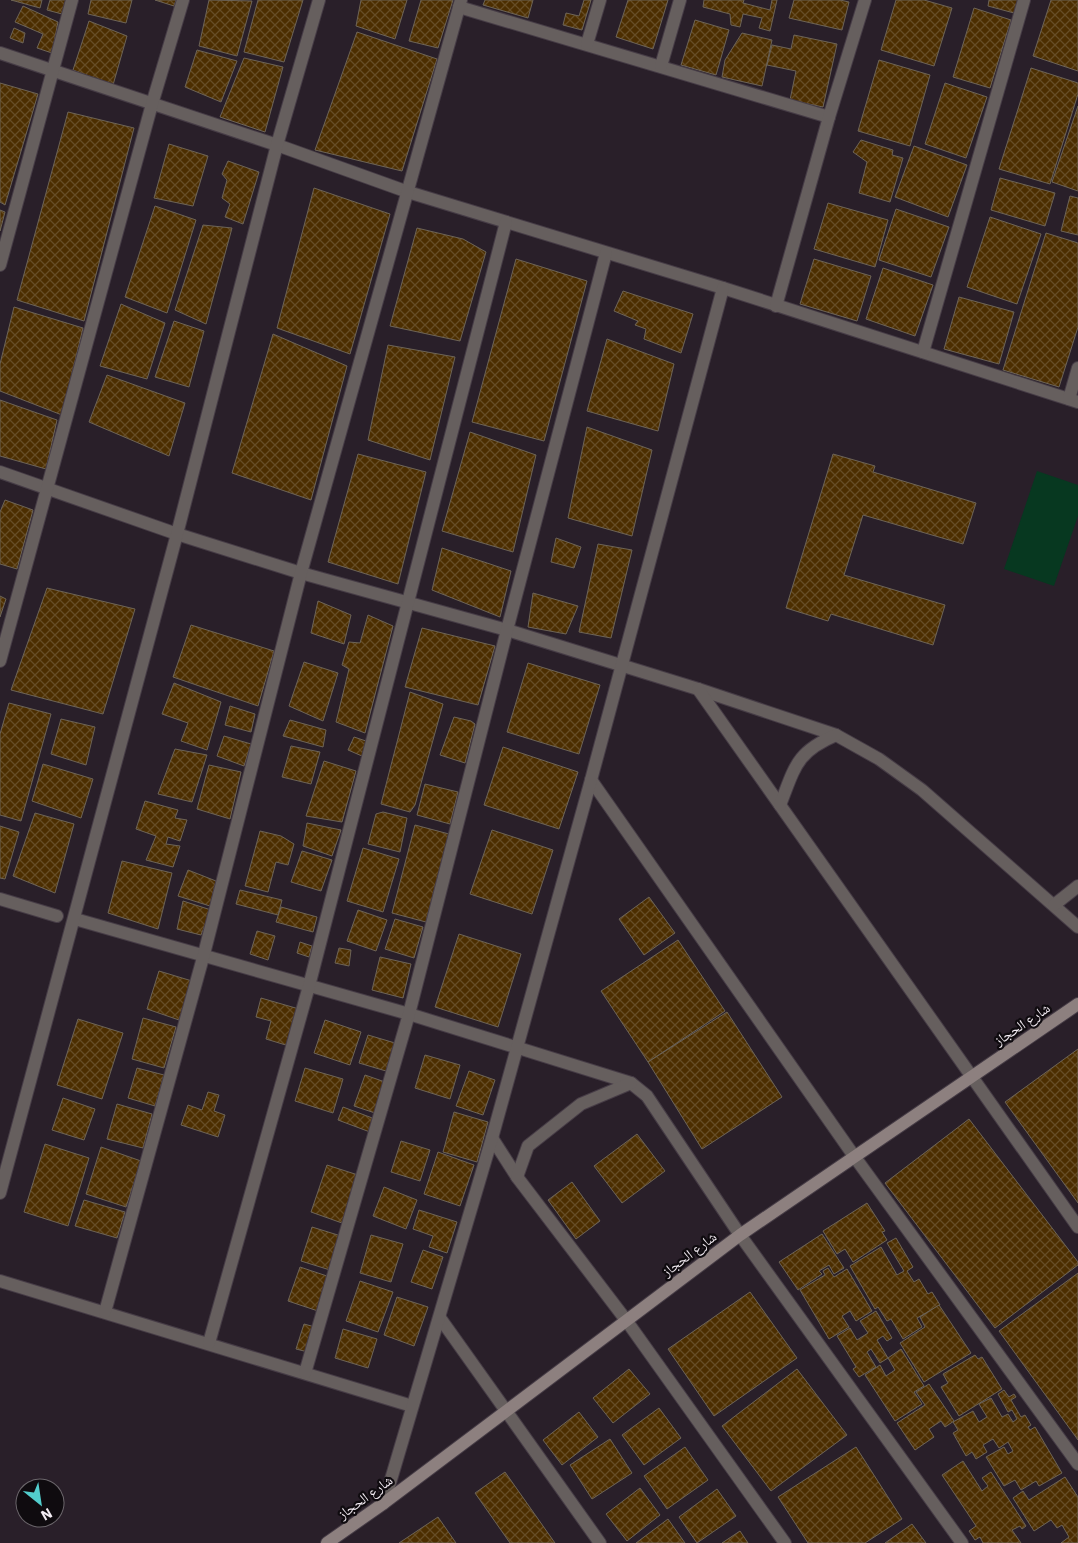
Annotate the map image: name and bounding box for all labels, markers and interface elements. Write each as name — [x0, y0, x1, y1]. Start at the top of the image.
street label: شارع الحجاز — [990, 999, 1054, 1051]
street label: شارع الحجاز — [657, 1228, 720, 1282]
street label: شارع الحجاز — [333, 1471, 397, 1524]
north arrow — [15, 1478, 65, 1528]
text: N — [38, 1504, 55, 1525]

